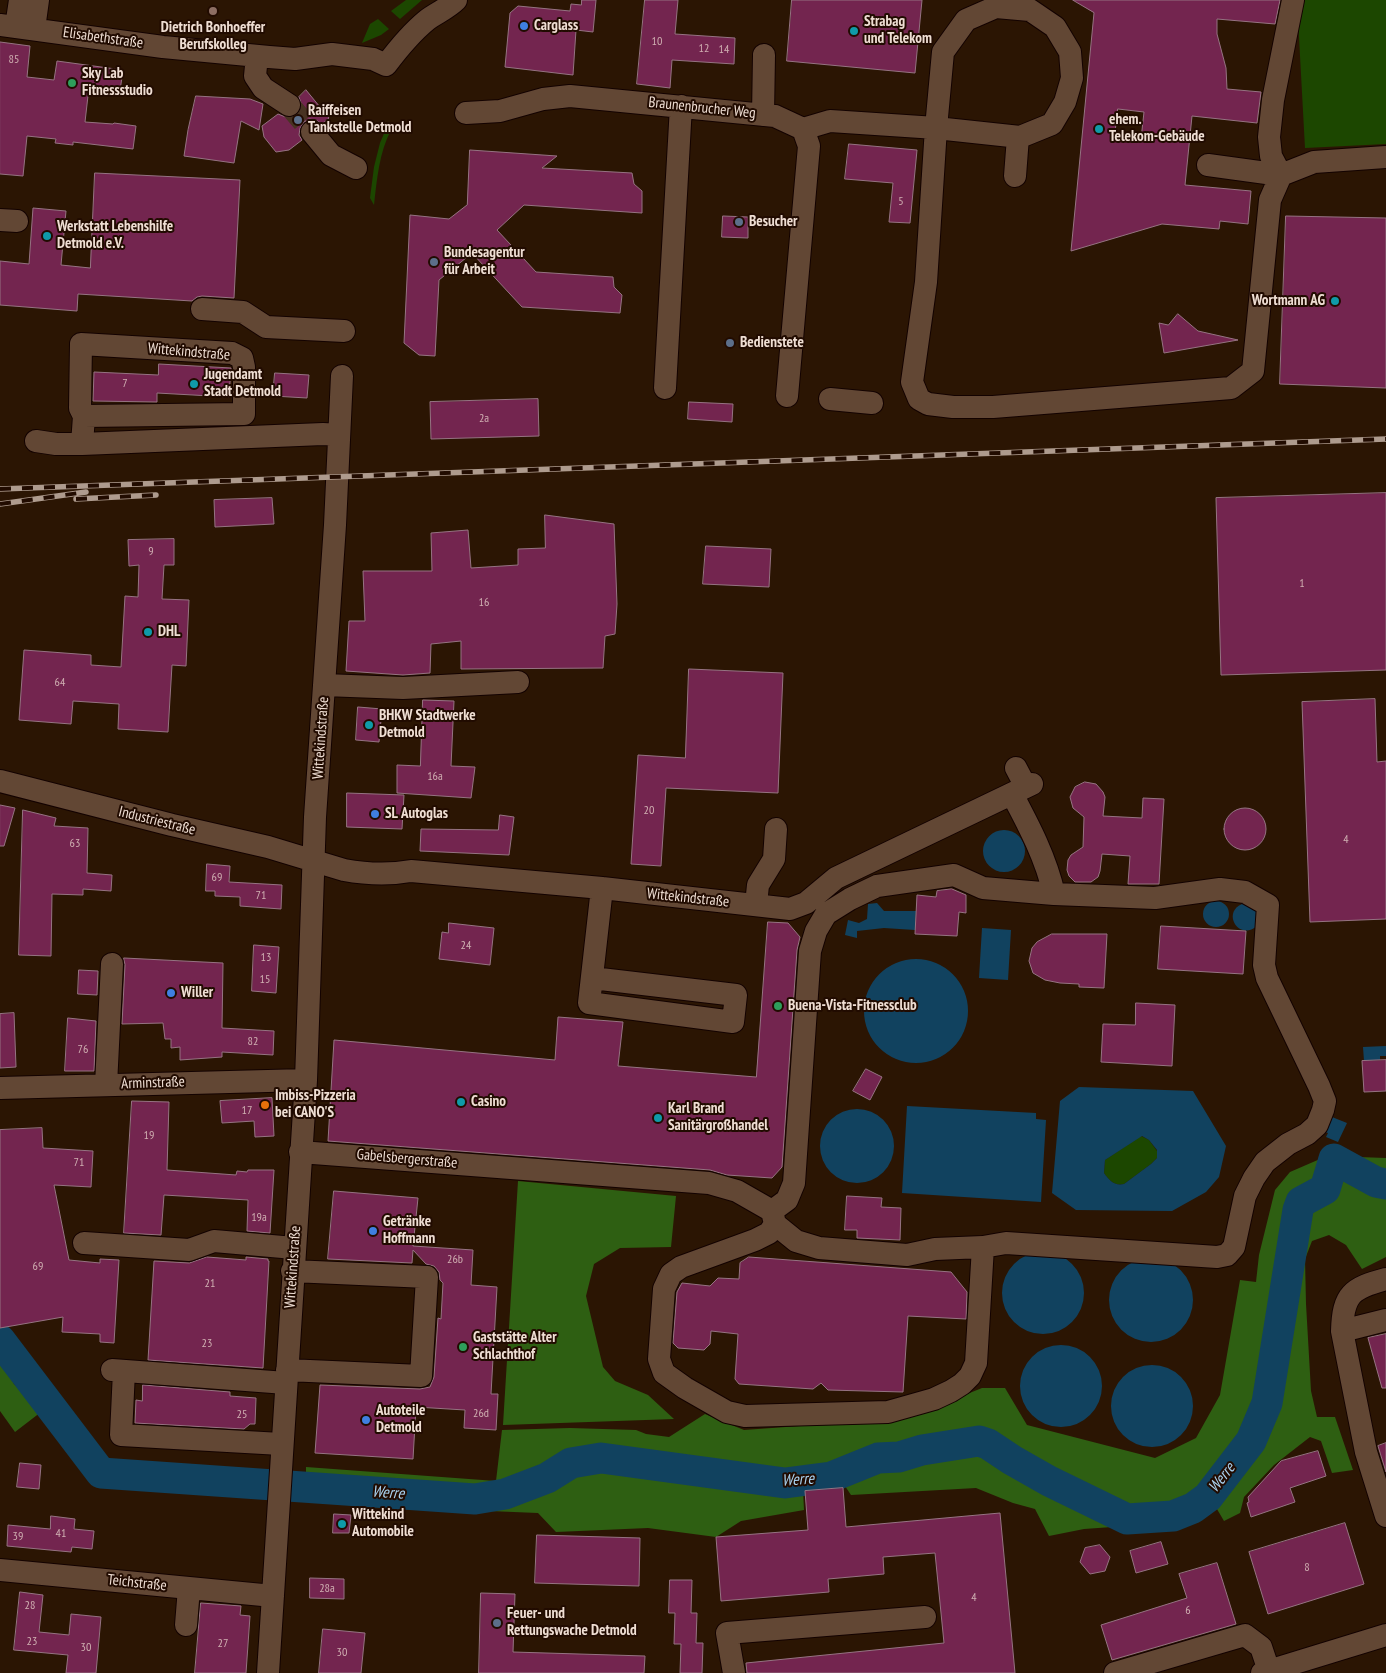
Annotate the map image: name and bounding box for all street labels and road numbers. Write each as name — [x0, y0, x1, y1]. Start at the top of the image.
street label: Elisabethstraße — [62, 23, 144, 53]
street label: Braunenbrucher Weg — [648, 93, 756, 123]
street label: Wittekindstraße — [147, 339, 231, 365]
street label: Wittekindstraße — [309, 696, 333, 780]
street label: Industriestraße — [117, 803, 197, 839]
street label: Wittekindstraße — [646, 885, 730, 911]
street label: Arminstraße — [121, 1073, 185, 1093]
street label: Gabelsbergerstraße — [356, 1146, 458, 1172]
street label: Wittekindstraße — [281, 1225, 305, 1309]
street label: Teichstraße — [107, 1571, 167, 1595]

